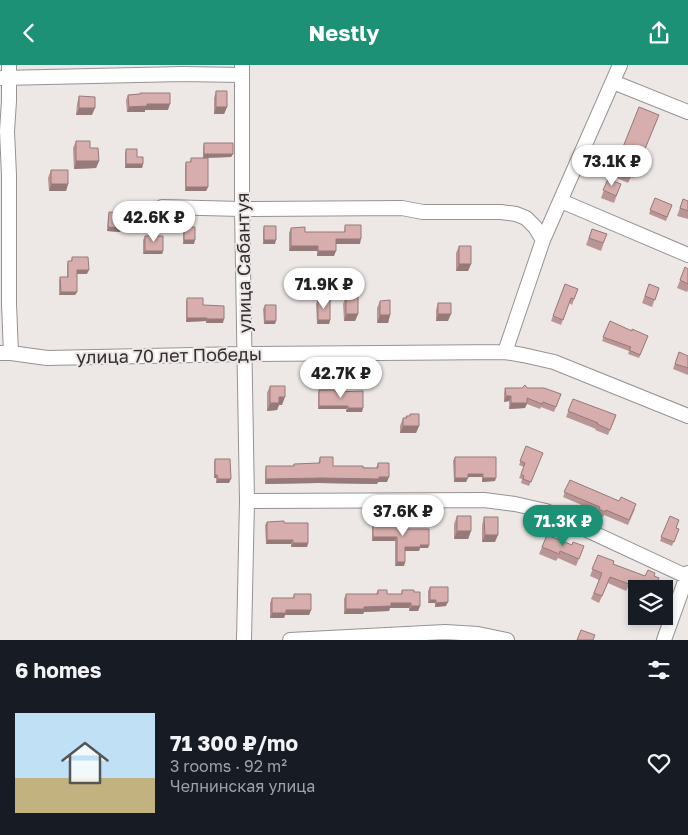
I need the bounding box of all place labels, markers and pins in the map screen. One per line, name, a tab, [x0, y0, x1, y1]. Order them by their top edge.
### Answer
pin: 73.1K ₽	[566, 145, 658, 187]
pin: 42.6K ₽	[108, 201, 200, 243]
pin: 71.9K ₽	[278, 267, 370, 310]
pin: 42.7K ₽	[295, 357, 387, 399]
pin: 37.6K ₽	[357, 495, 449, 537]
pin: 71.3K ₽	[517, 505, 609, 547]

